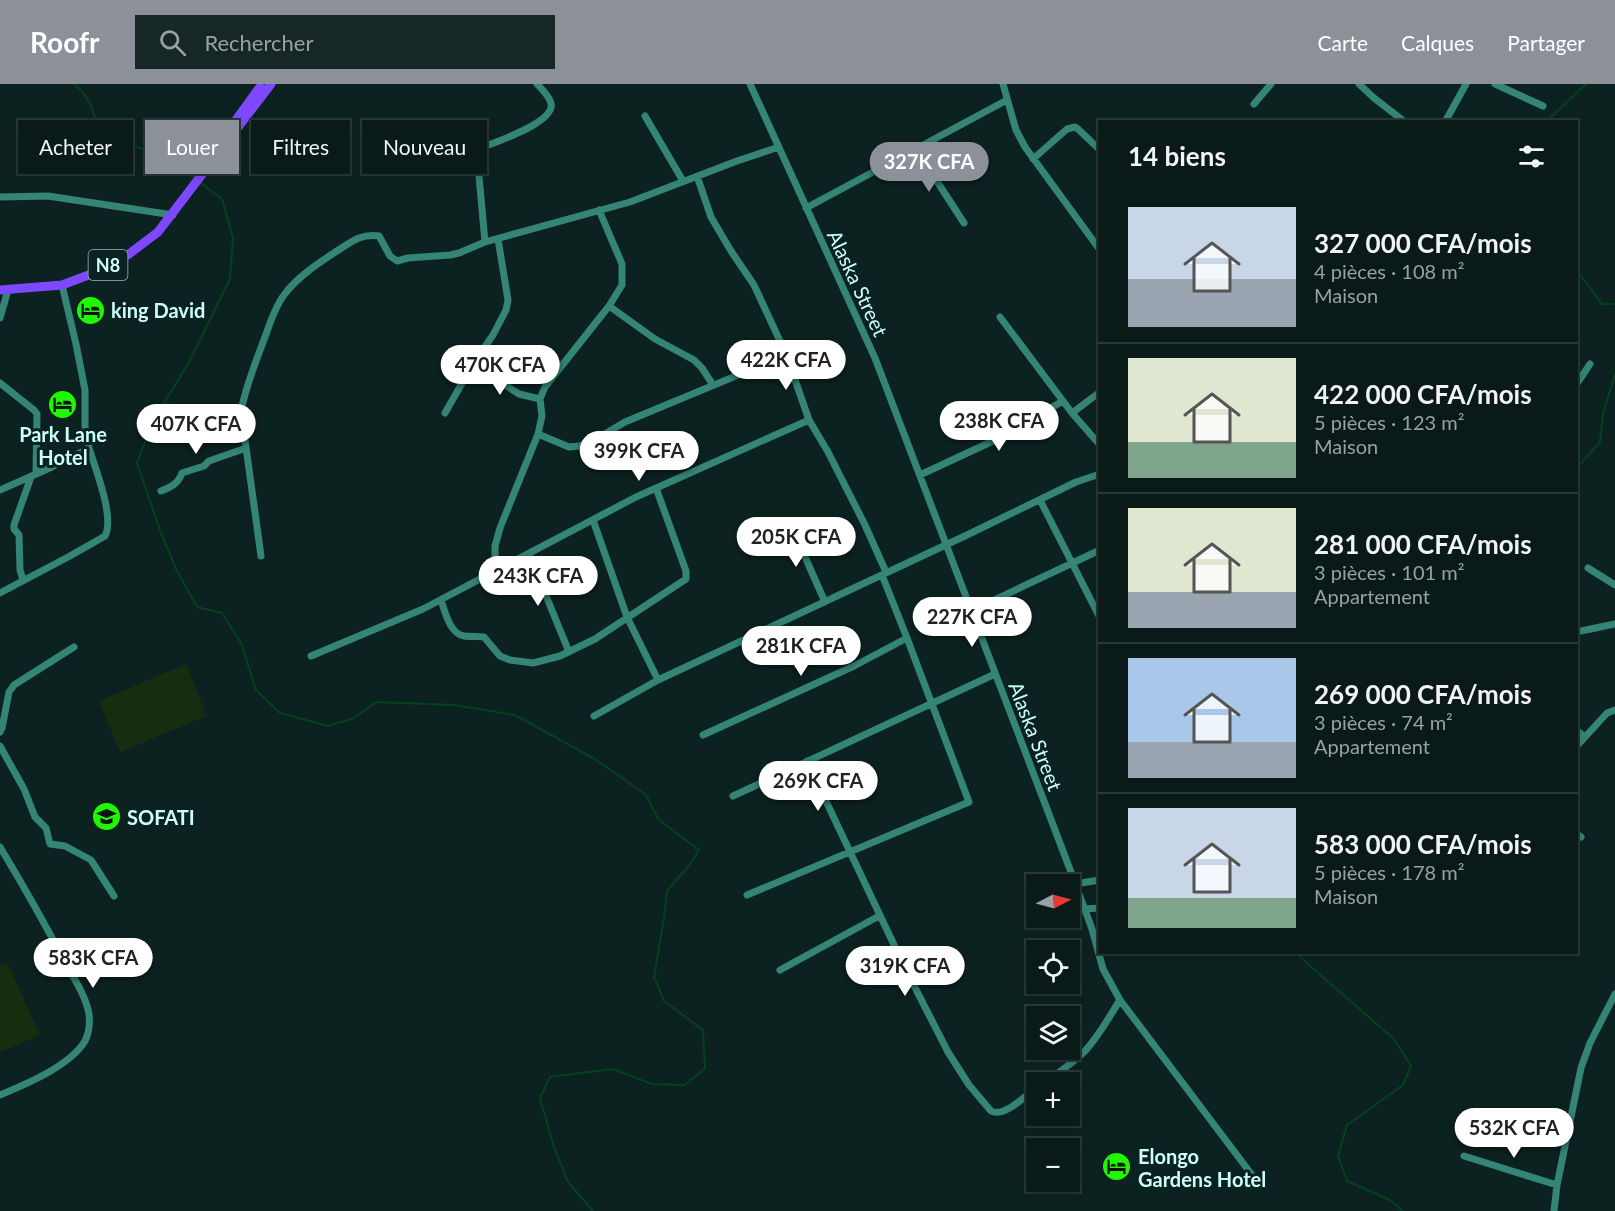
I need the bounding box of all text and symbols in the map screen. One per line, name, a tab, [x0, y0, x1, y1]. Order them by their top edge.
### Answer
search box	[135, 15, 555, 69]
text: Roofr	[30, 25, 99, 59]
icon: search	[156, 26, 189, 59]
text: Rechercher	[204, 29, 313, 56]
text: Carte	[1317, 30, 1368, 55]
text: Calques	[1401, 30, 1474, 55]
text: Partager	[1507, 30, 1585, 55]
chip: Acheter	[18, 120, 133, 174]
chip: Louer	[145, 120, 239, 174]
chip: Filtres	[251, 120, 350, 174]
chip: Nouveau	[362, 120, 487, 174]
text: 14 biens	[1128, 140, 1226, 172]
icon: filters	[1515, 140, 1548, 173]
pin: 327K CFA	[867, 142, 991, 193]
text: 327K CFA	[884, 149, 974, 173]
street label: Alaska Street	[823, 226, 893, 340]
text: 327 000 CFA/mois	[1314, 227, 1532, 259]
icon: home	[1176, 231, 1248, 303]
road number: N8	[88, 250, 128, 280]
text: 4 pièces · 108 m²	[1314, 259, 1464, 283]
text: Maison	[1314, 283, 1378, 307]
hotel icon: king David	[74, 294, 106, 326]
place label: king David	[111, 298, 205, 322]
pin: 422K CFA	[724, 340, 848, 391]
pin: 470K CFA	[438, 345, 562, 396]
text: 422K CFA	[741, 347, 831, 371]
text: 470K CFA	[455, 352, 545, 376]
text: 422 000 CFA/mois	[1314, 378, 1532, 410]
icon: home	[1176, 382, 1248, 454]
hotel icon: Park Lane Hotel	[47, 388, 79, 420]
pin: 238K CFA	[937, 401, 1061, 452]
pin: 407K CFA	[134, 404, 258, 455]
text: 238K CFA	[954, 408, 1044, 432]
text: 5 pièces · 123 m²	[1314, 410, 1464, 434]
text: 407K CFA	[151, 411, 241, 435]
place label: Park Lane Hotel	[19, 422, 107, 469]
pin: 399K CFA	[577, 431, 701, 482]
text: Maison	[1314, 434, 1378, 458]
text: 399K CFA	[594, 438, 684, 462]
pin: 205K CFA	[734, 517, 858, 568]
text: 205K CFA	[751, 524, 841, 548]
text: 281 000 CFA/mois	[1314, 528, 1532, 560]
icon: home	[1176, 532, 1248, 604]
pin: 243K CFA	[476, 556, 600, 607]
text: 3 pièces · 101 m²	[1314, 560, 1464, 584]
text: 243K CFA	[493, 563, 583, 587]
text: Appartement	[1314, 584, 1430, 608]
pin: 227K CFA	[910, 597, 1034, 648]
text: 227K CFA	[927, 604, 1017, 628]
pin: 281K CFA	[739, 626, 863, 677]
text: 281K CFA	[756, 633, 846, 657]
street label: Alaska Street	[1004, 678, 1068, 794]
text: 269 000 CFA/mois	[1314, 678, 1532, 710]
icon: home	[1176, 682, 1248, 754]
text: 3 pièces · 74 m²	[1314, 710, 1453, 734]
text: Appartement	[1314, 734, 1430, 758]
pin: 269K CFA	[756, 761, 880, 812]
text: 269K CFA	[773, 768, 863, 792]
school or university icon: SOFATI	[90, 801, 122, 833]
place label: SOFATI	[127, 805, 195, 829]
text: 583 000 CFA/mois	[1314, 828, 1532, 860]
icon: home	[1176, 832, 1248, 904]
text: 5 pièces · 178 m²	[1314, 860, 1464, 884]
north arrow	[1026, 874, 1080, 928]
map controls	[1026, 874, 1080, 1192]
text: Maison	[1314, 884, 1378, 908]
pin: 583K CFA	[31, 938, 155, 989]
button: locate	[1026, 940, 1080, 994]
text: 583K CFA	[48, 945, 138, 969]
pin: 319K CFA	[843, 946, 967, 997]
text: 319K CFA	[860, 953, 950, 977]
button: layers	[1026, 1006, 1080, 1060]
button: +	[1026, 1072, 1080, 1126]
pin: 532K CFA	[1452, 1108, 1576, 1159]
text: 532K CFA	[1469, 1115, 1559, 1139]
button: −	[1026, 1138, 1080, 1192]
place label: Elongo Gardens Hotel	[1138, 1144, 1266, 1191]
hotel icon: Elongo Gardens Hotel	[1101, 1151, 1133, 1183]

